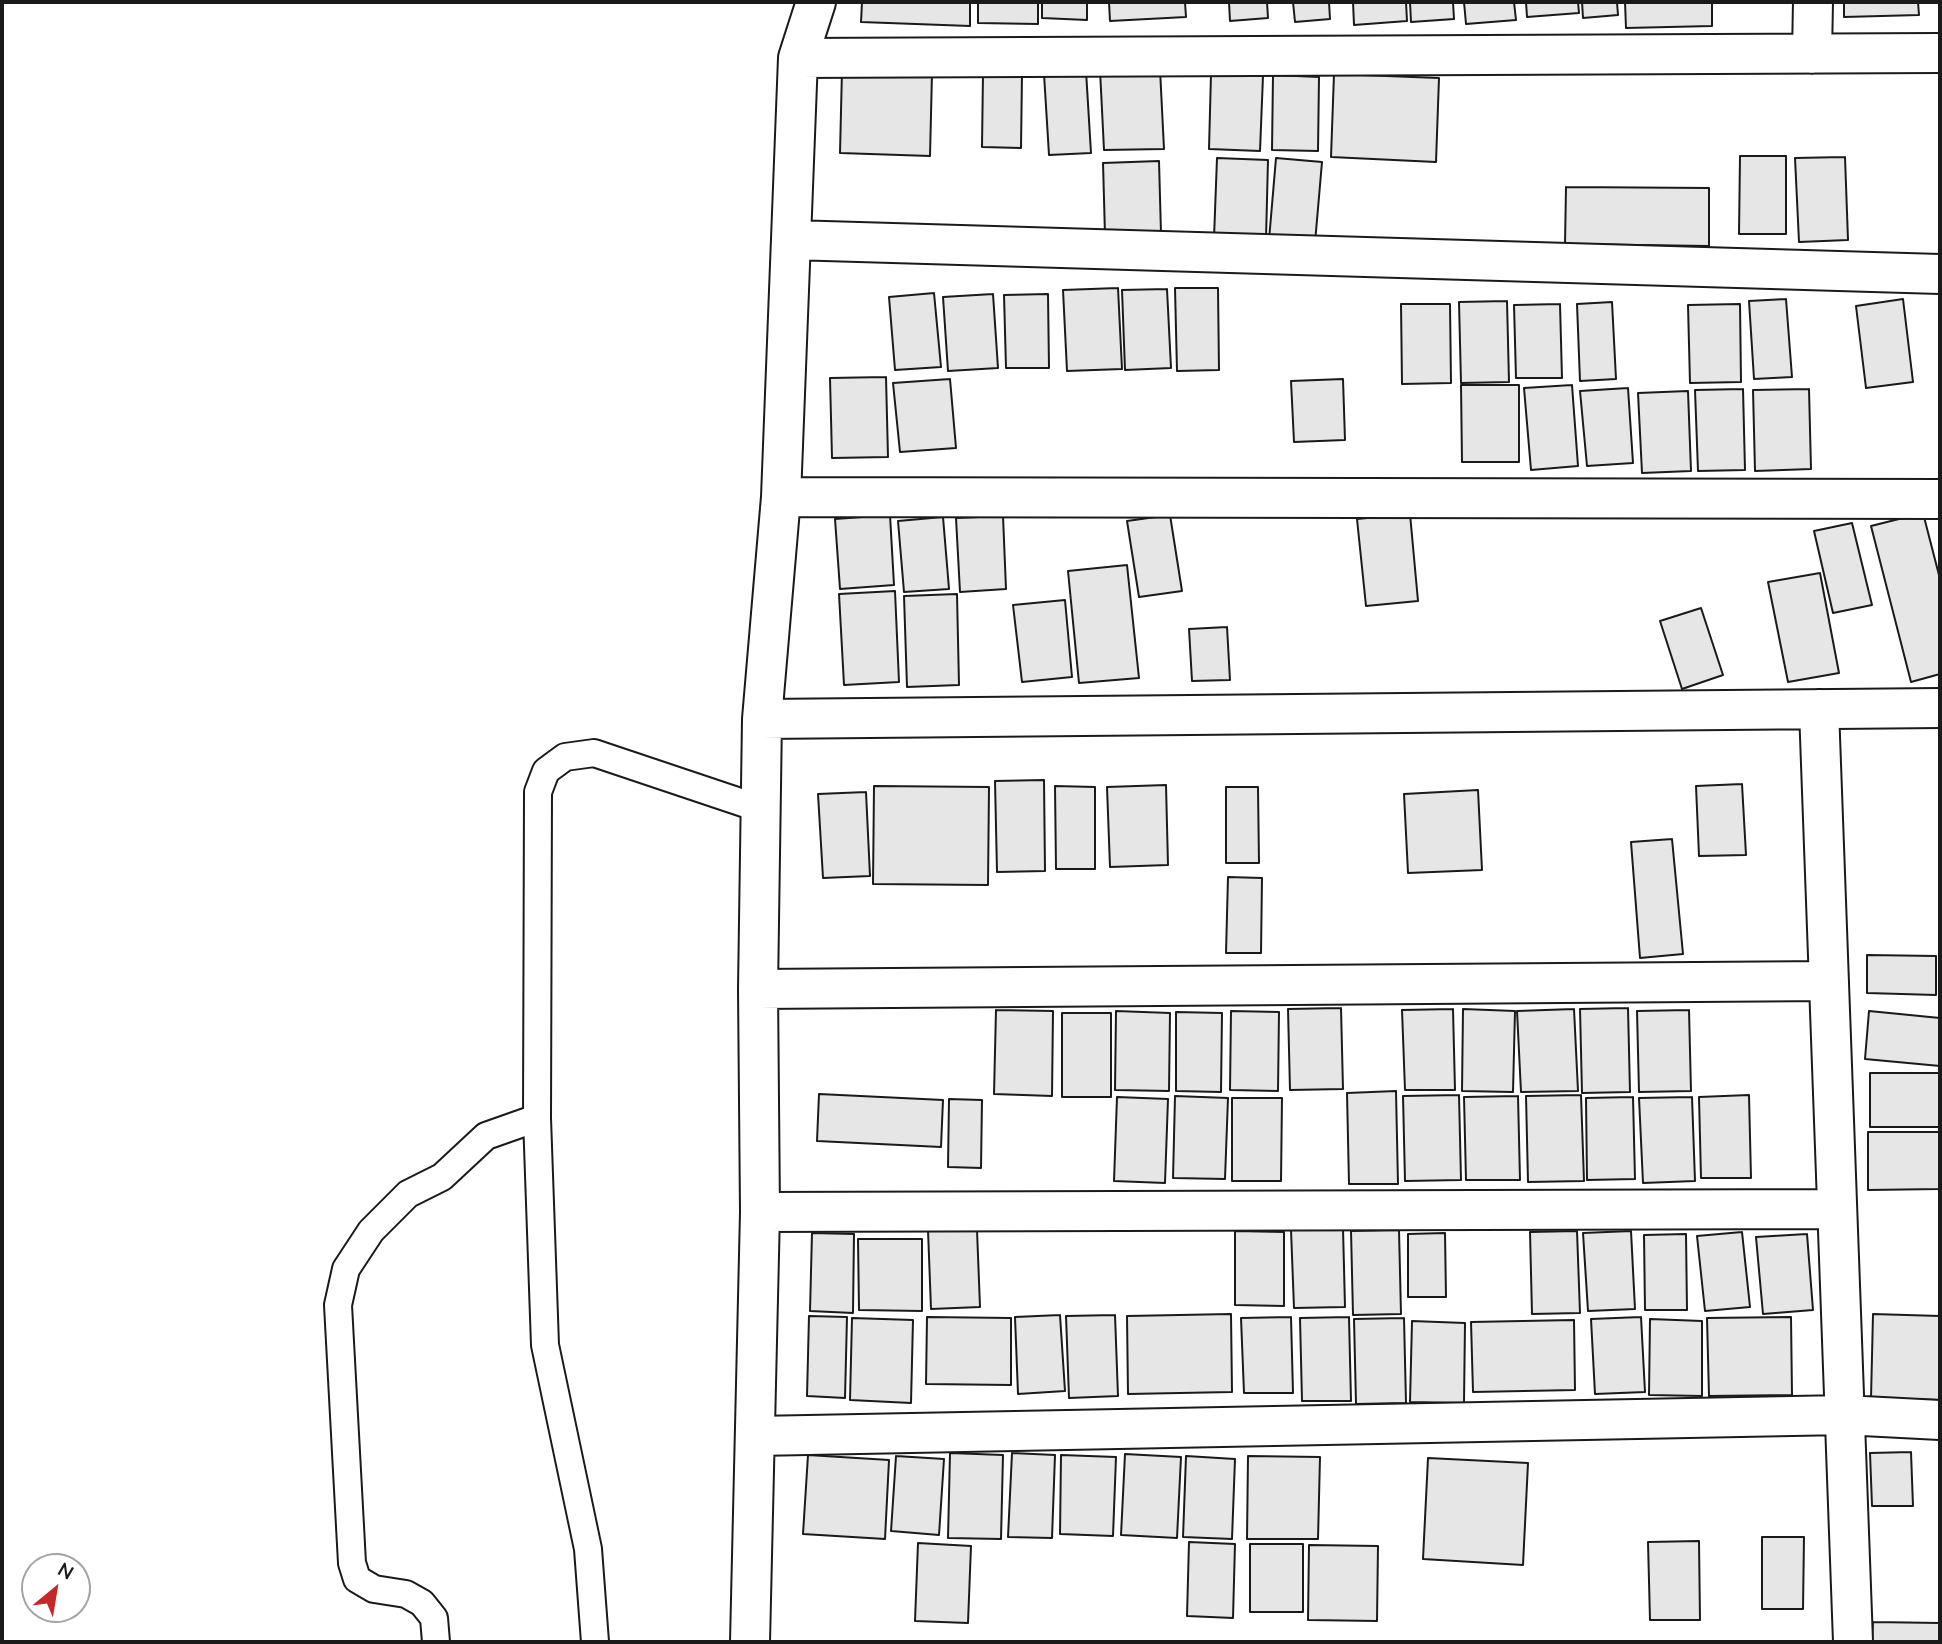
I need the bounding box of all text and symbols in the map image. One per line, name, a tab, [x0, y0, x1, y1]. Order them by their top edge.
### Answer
north arrow	[21, 1553, 91, 1623]
text: N	[53, 1557, 78, 1586]

